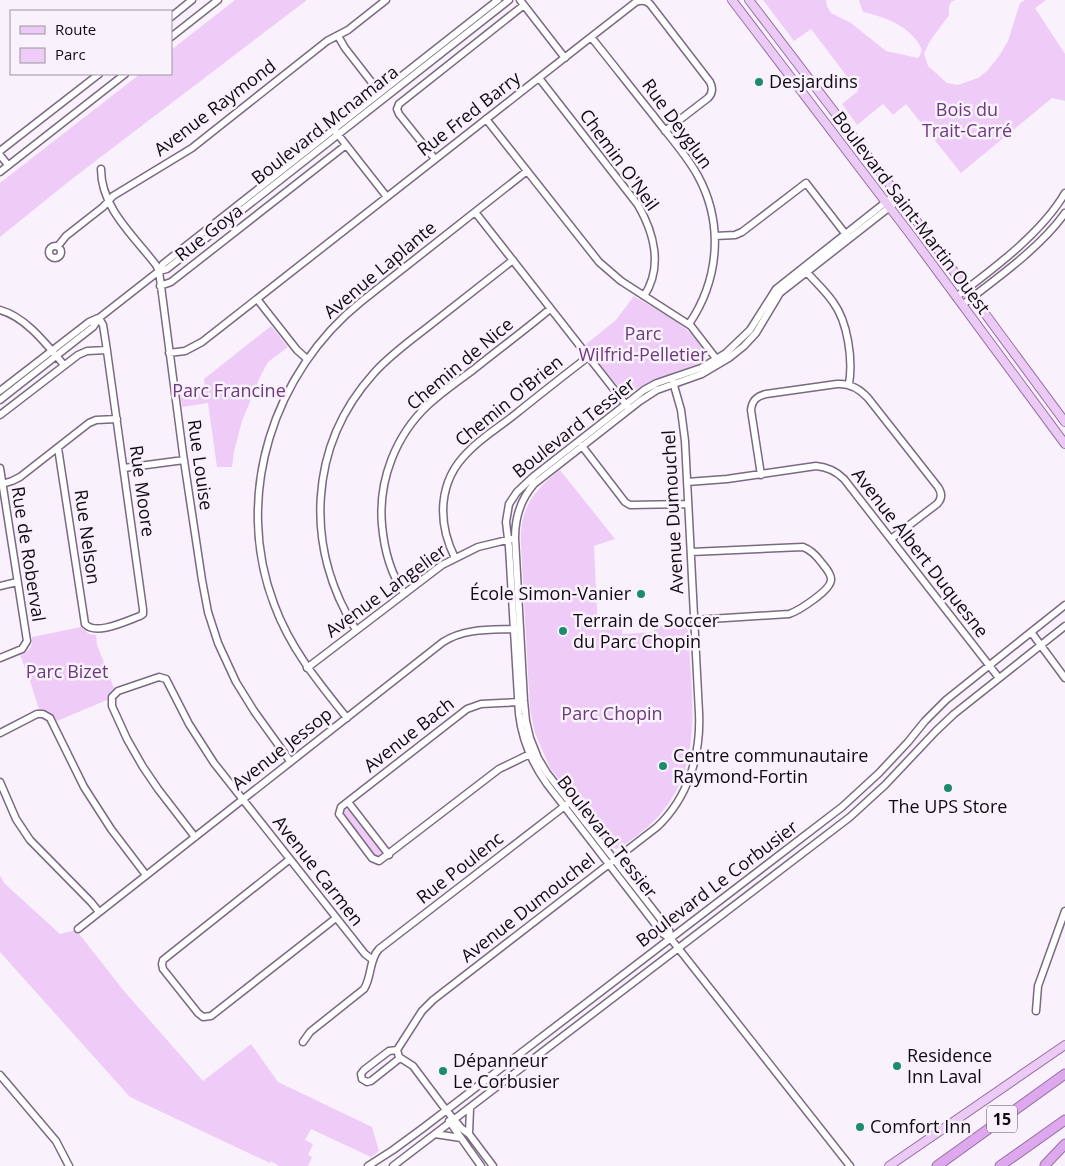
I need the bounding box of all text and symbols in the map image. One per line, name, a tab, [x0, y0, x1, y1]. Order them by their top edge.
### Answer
legend	[10, 10, 172, 75]
text: Route	[55, 19, 96, 39]
text: Parc	[55, 44, 86, 64]
street label: Avenue Raymond	[148, 53, 280, 161]
street label: Boulevard Mcnamara	[246, 59, 403, 189]
street label: Rue Fred Barry	[412, 65, 526, 161]
place label: Desjardins	[769, 69, 858, 93]
street label: Rue Deyglun	[637, 74, 719, 173]
marker: Desjardins	[753, 76, 765, 88]
park label: Bois du Trait-Carré	[922, 97, 1012, 142]
street label: Chemin O'Neil	[575, 104, 665, 215]
street label: Boulevard Saint-Martin Ouest	[828, 106, 996, 319]
street label: Rue Goya	[170, 198, 247, 266]
street label: Avenue Laplante	[318, 215, 441, 323]
street label: Chemin de Nice	[401, 312, 518, 415]
park label: Parc Wilfrid-Pelletier	[578, 321, 708, 366]
street label: Chemin O'Brien	[450, 349, 567, 451]
street label: Boulevard Tessier	[507, 371, 640, 483]
park label: Parc Francine	[172, 378, 286, 402]
street label: Rue Louise	[183, 418, 219, 512]
street label: Avenue Dumouchel	[656, 429, 688, 595]
street label: Rue Moore	[125, 444, 161, 538]
street label: Avenue Albert Duquesne	[847, 463, 995, 642]
street label: Rue de Roberval	[6, 484, 52, 623]
street label: Rue Nelson	[69, 488, 107, 586]
street label: Avenue Langelier	[320, 538, 451, 642]
place label: École Simon-Vanier	[470, 581, 632, 605]
marker: École Simon-Vanier	[635, 588, 647, 600]
place label: Terrain de Soccer du Parc Chopin	[573, 608, 720, 653]
marker: Terrain de Soccer du Parc Chopin	[557, 625, 569, 637]
park label: Parc Bizet	[26, 659, 108, 683]
street label: Avenue Bach	[358, 691, 459, 777]
street label: Avenue Jessop	[226, 701, 337, 795]
park label: Parc Chopin	[561, 701, 663, 725]
place label: Centre communautaire Raymond-Fortin	[673, 743, 868, 788]
marker: Centre communautaire Raymond-Fortin	[657, 760, 669, 772]
street label: Boulevard Tessier	[552, 770, 664, 903]
marker: The UPS Store	[942, 782, 954, 794]
place label: The UPS Store	[889, 794, 1007, 818]
street label: Avenue Carmen	[268, 810, 369, 931]
street label: Boulevard Le Corbusier	[631, 814, 803, 952]
street label: Rue Poulenc	[411, 826, 508, 909]
street label: Avenue Dumouchel	[455, 847, 600, 967]
place label: Residence Inn Laval	[907, 1043, 992, 1088]
place label: Dépanneur Le Corbusier	[453, 1048, 560, 1093]
marker: Residence Inn Laval	[891, 1060, 903, 1072]
marker: Dépanneur Le Corbusier	[437, 1065, 449, 1077]
road number: 15	[987, 1106, 1017, 1132]
place label: Comfort Inn	[870, 1114, 971, 1138]
marker: Comfort Inn	[854, 1121, 866, 1133]

